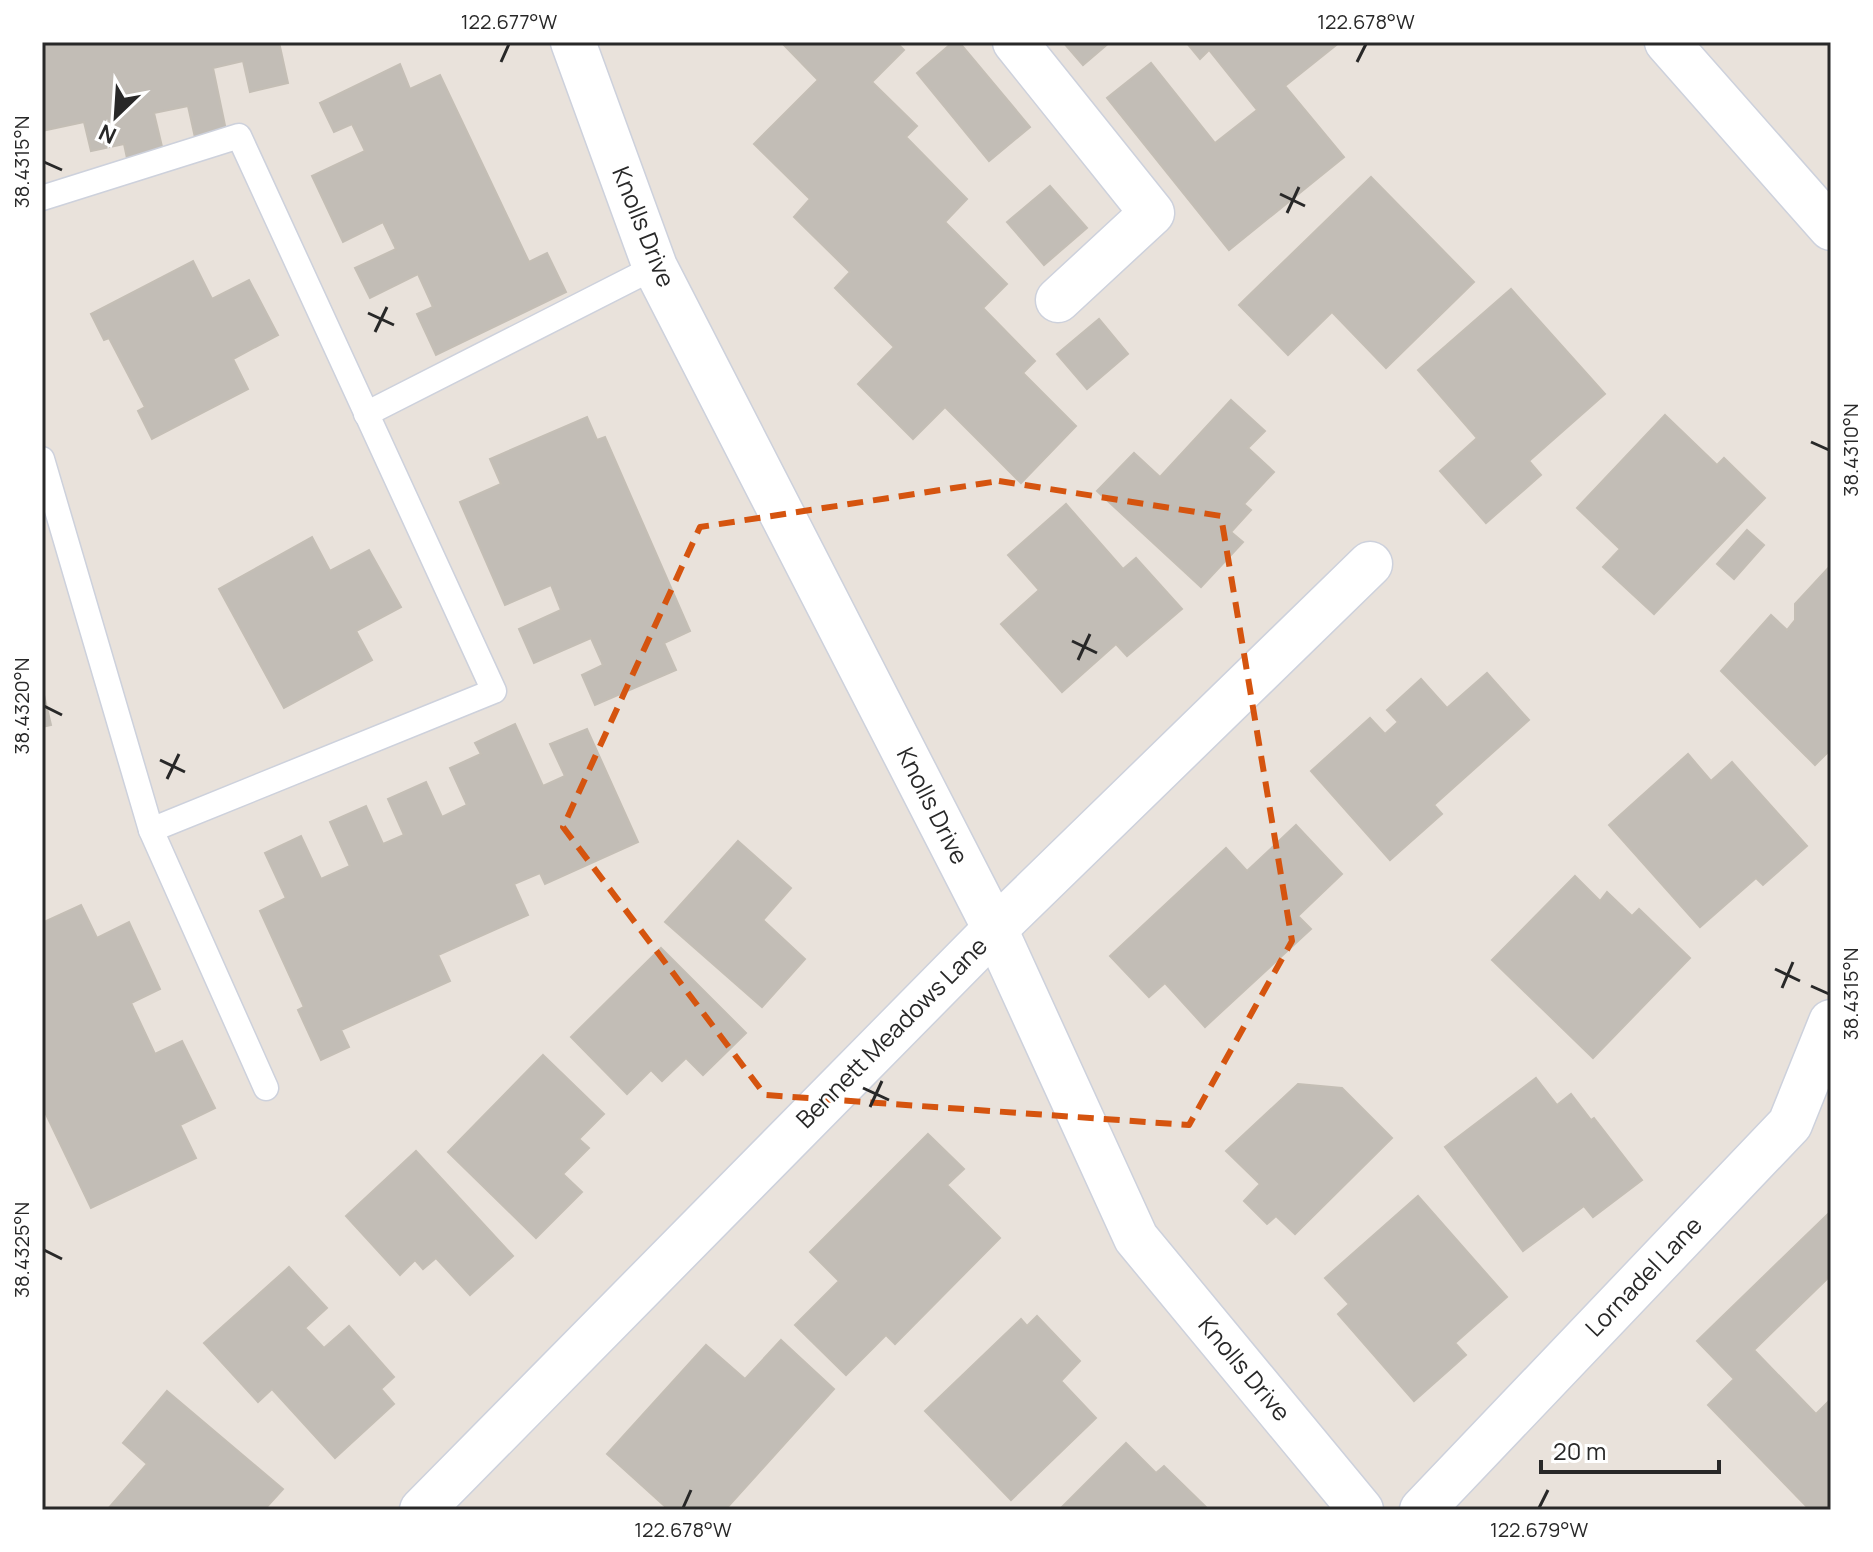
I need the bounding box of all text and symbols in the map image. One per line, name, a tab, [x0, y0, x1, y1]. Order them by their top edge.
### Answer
text: 122.677°W	[461, 8, 557, 35]
text: 122.678°W	[1317, 8, 1415, 35]
north arrow	[76, 76, 156, 156]
text: 38.4315°N	[8, 116, 35, 208]
text: N	[94, 117, 121, 151]
street label: Knolls Drive	[605, 161, 684, 292]
text: 38.4310°N	[1837, 403, 1864, 497]
text: 38.4320°N	[8, 658, 35, 754]
street label: Knolls Drive	[890, 741, 977, 870]
street label: Bennett Meadows Lane	[788, 929, 994, 1135]
text: 38.4315°N	[1837, 948, 1864, 1040]
text: 38.4325°N	[8, 1202, 35, 1298]
street label: Lornadel Lane	[1577, 1209, 1709, 1343]
street label: Knolls Drive	[1192, 1309, 1299, 1427]
scale bar	[1541, 1424, 1719, 1474]
text: 20 m	[1553, 1434, 1606, 1467]
text: 122.678°W	[634, 1516, 732, 1543]
text: 122.679°W	[1490, 1516, 1588, 1543]

